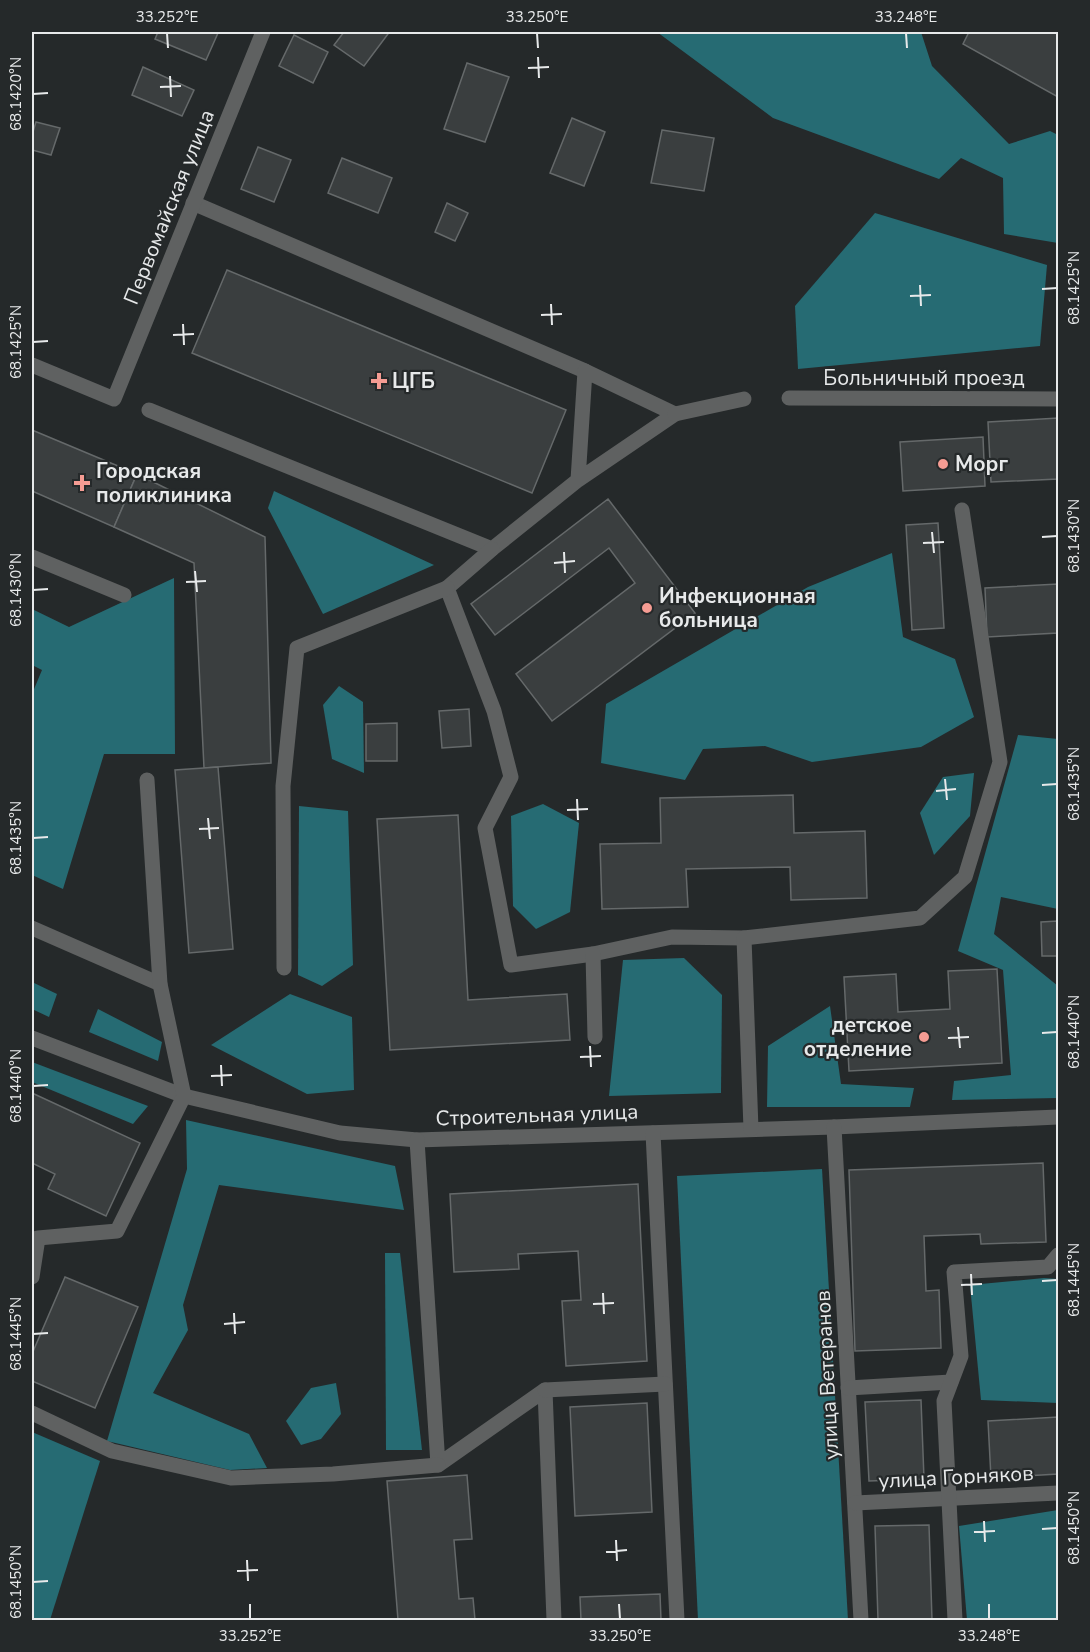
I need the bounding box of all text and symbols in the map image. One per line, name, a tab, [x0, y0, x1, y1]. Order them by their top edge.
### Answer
text: 33.252°E	[136, 7, 198, 27]
text: 33.250°E	[506, 7, 568, 27]
text: 33.248°E	[875, 7, 937, 27]
text: 68.1420°N	[6, 57, 26, 131]
street label: Первомайская улица	[117, 105, 221, 309]
text: 68.1425°N	[1064, 251, 1084, 325]
text: 68.1425°N	[6, 305, 26, 379]
street label: Больничный проезд	[823, 364, 1025, 392]
place label: ЦГБ	[392, 367, 435, 395]
marker: ЦГБ	[370, 372, 388, 390]
place label: Морг	[955, 450, 1009, 478]
place label: Городская поликлиника	[96, 457, 232, 509]
marker: Морг	[936, 457, 950, 471]
marker: Городская поликлиника	[73, 474, 91, 492]
text: 68.1430°N	[1064, 499, 1084, 573]
text: 68.1430°N	[6, 553, 26, 627]
place label: Инфекционная больница	[659, 582, 816, 634]
marker: Инфекционная больница	[640, 601, 654, 615]
text: 68.1435°N	[1064, 747, 1084, 821]
text: 68.1435°N	[6, 801, 26, 875]
text: 68.1440°N	[1064, 995, 1084, 1069]
place label: детское отделение	[804, 1011, 912, 1063]
marker: детское отделение	[917, 1030, 931, 1044]
text: 68.1440°N	[6, 1049, 26, 1123]
street label: Строительная улица	[435, 1097, 639, 1133]
text: 68.1445°N	[1064, 1243, 1084, 1317]
street label: улица Ветеранов	[809, 1290, 845, 1460]
text: 68.1445°N	[6, 1297, 26, 1371]
street label: улица Горняков	[878, 1459, 1034, 1495]
text: 68.1450°N	[1064, 1491, 1084, 1565]
text: 68.1450°N	[6, 1545, 26, 1619]
text: 33.252°E	[219, 1626, 281, 1646]
text: 33.250°E	[589, 1626, 651, 1646]
text: 33.248°E	[958, 1626, 1020, 1646]

